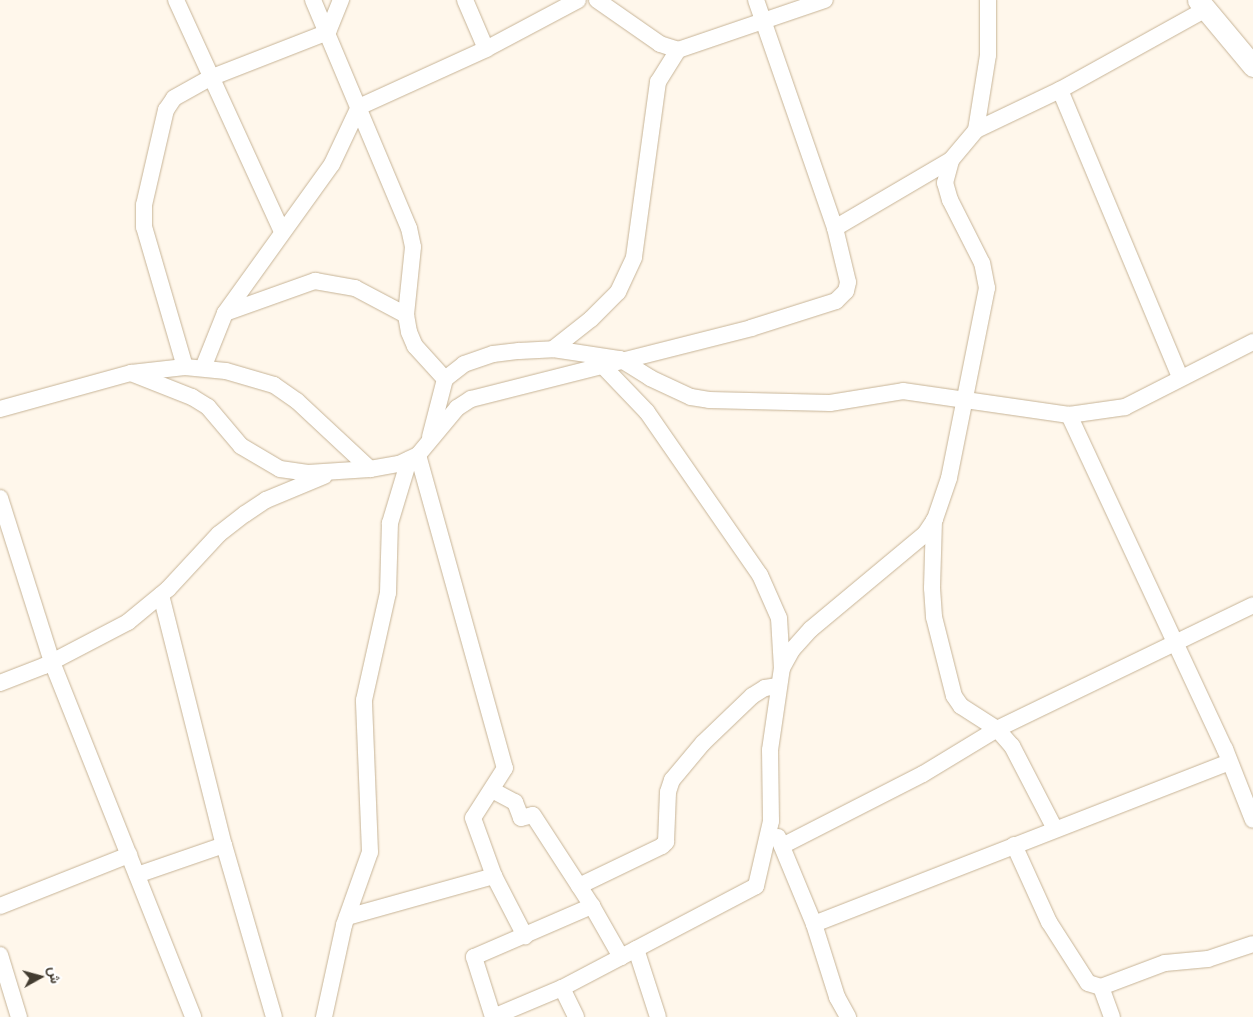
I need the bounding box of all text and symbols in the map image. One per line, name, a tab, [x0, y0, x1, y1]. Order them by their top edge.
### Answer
north arrow	[15, 952, 65, 1002]
text: ش	[46, 966, 65, 984]

